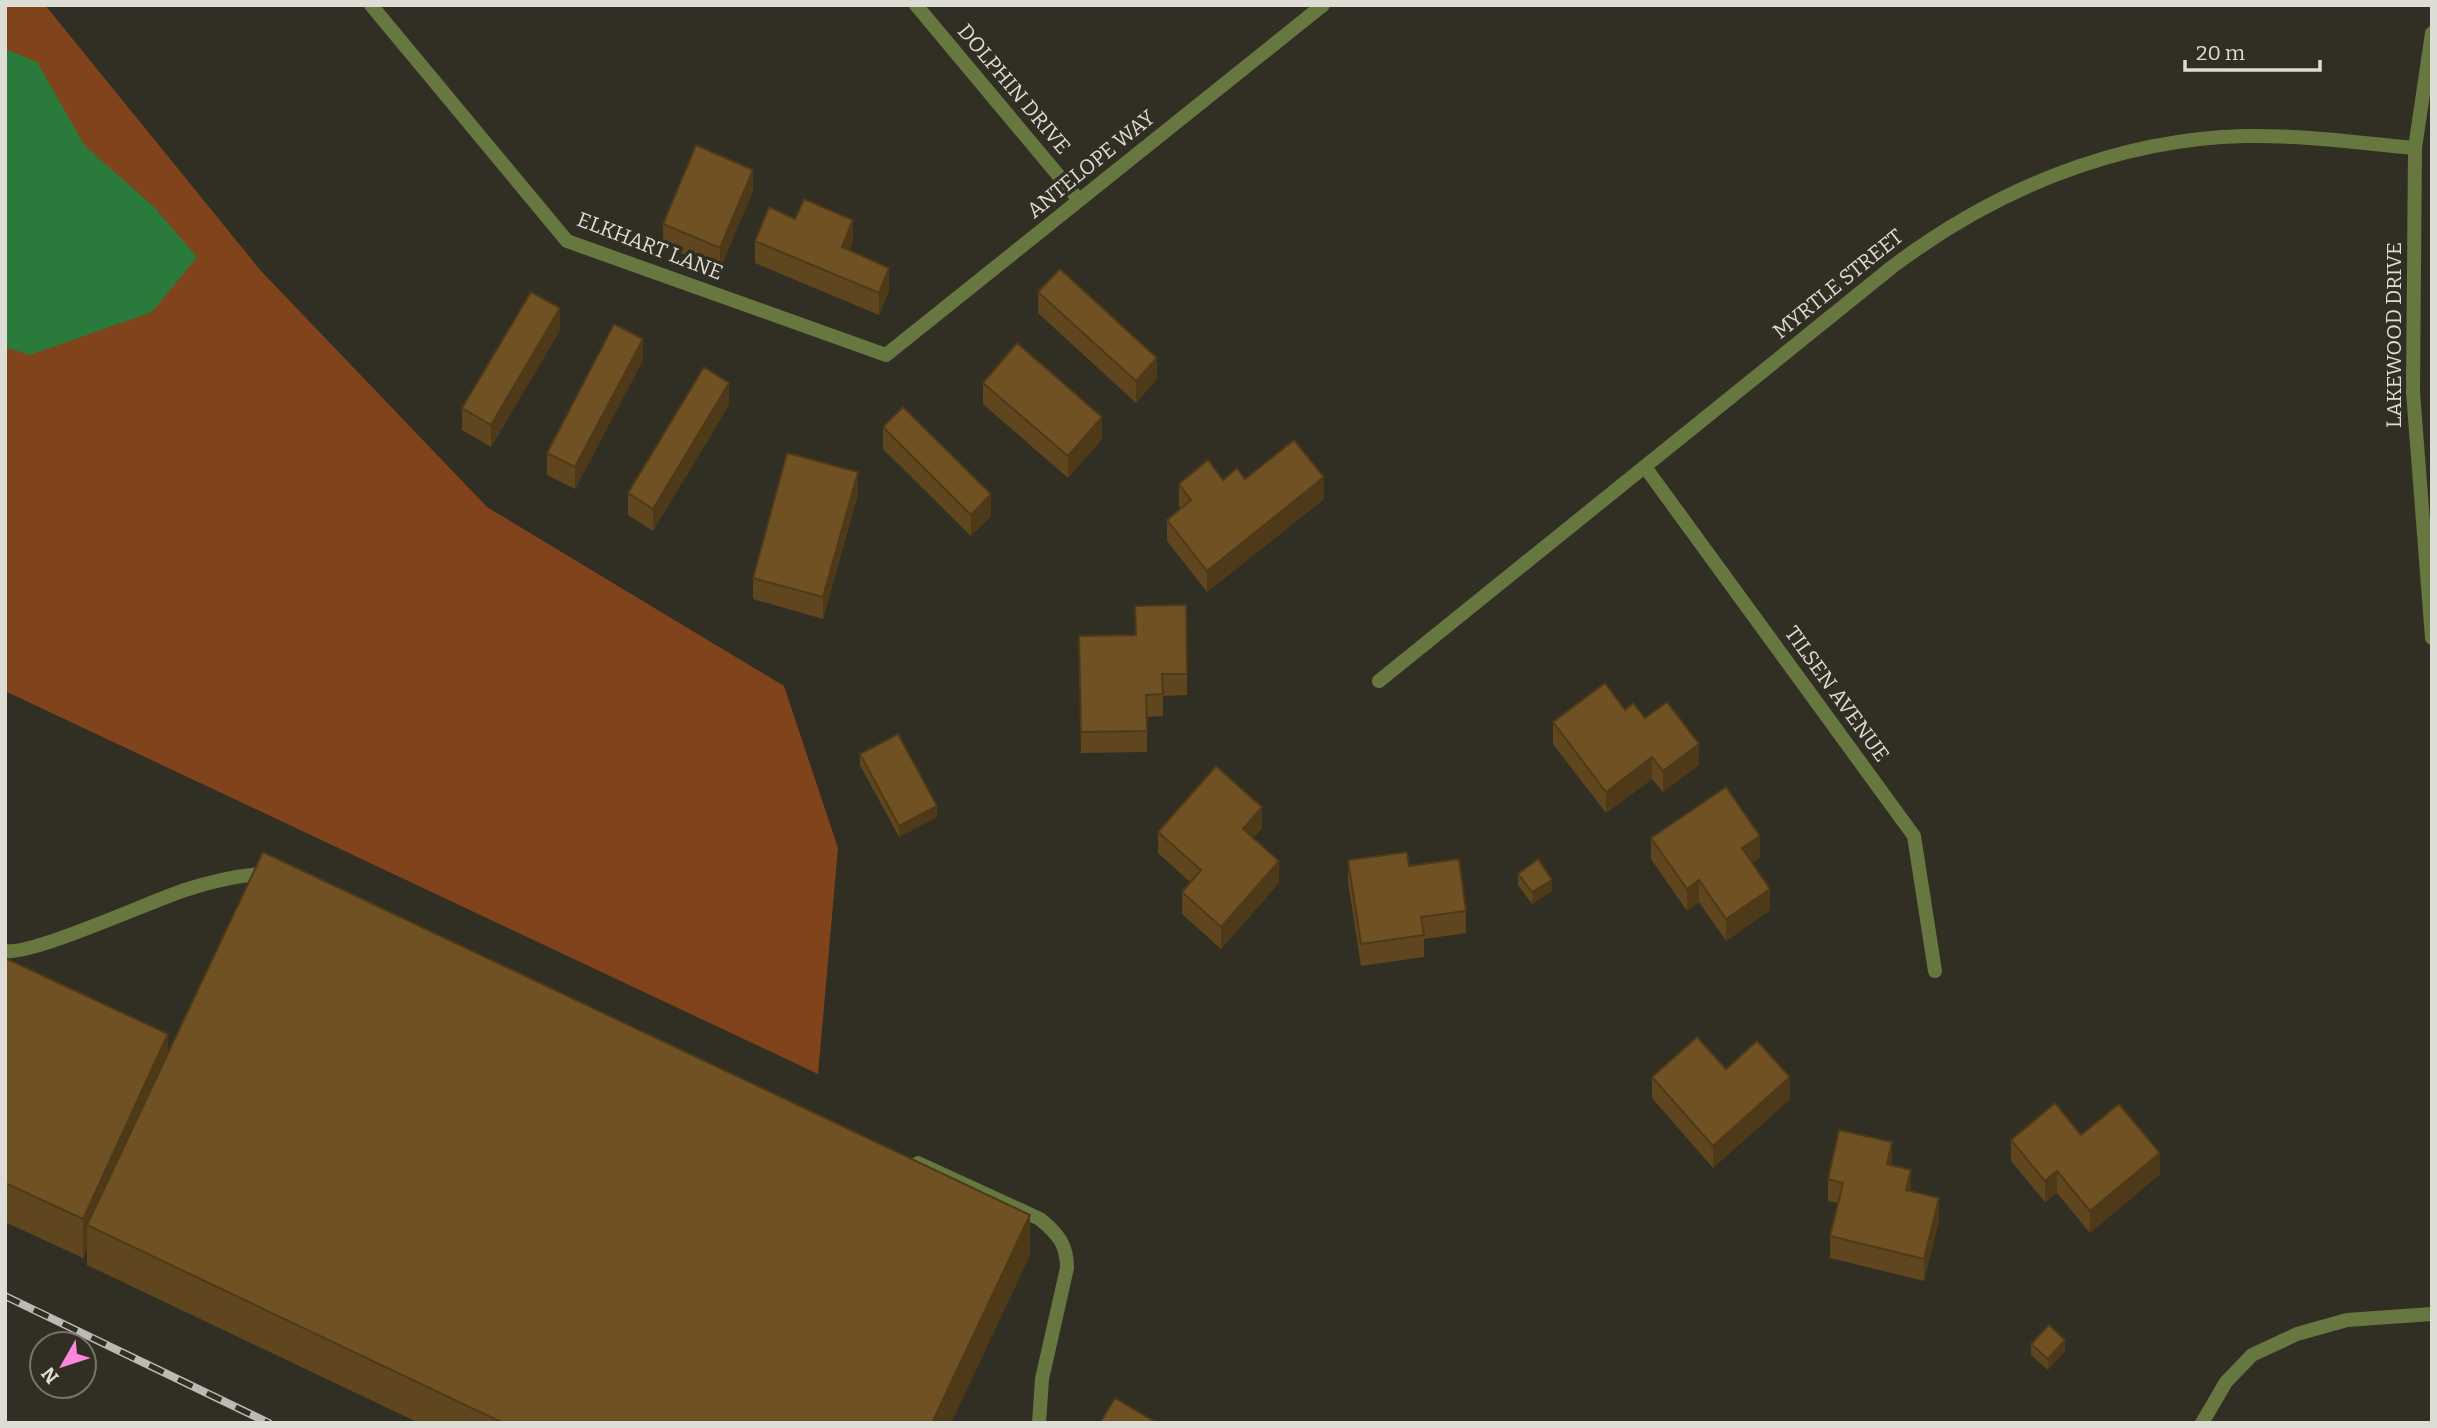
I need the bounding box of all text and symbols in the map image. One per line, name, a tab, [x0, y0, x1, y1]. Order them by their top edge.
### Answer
street label: DOLPHIN DRIVE	[952, 19, 1076, 159]
scale bar	[2185, 28, 2320, 72]
text: 20 m	[2196, 40, 2245, 66]
street label: ANTELOPE WAY	[1022, 104, 1161, 224]
street label: ELKHART LANE	[573, 206, 727, 286]
street label: MYRTLE STREET	[1768, 223, 1908, 345]
street label: LAKEWOOD DRIVE	[2381, 242, 2407, 428]
street label: TILSEN AVENUE	[1779, 621, 1895, 767]
north arrow	[28, 1330, 98, 1400]
text: N	[36, 1362, 64, 1388]

